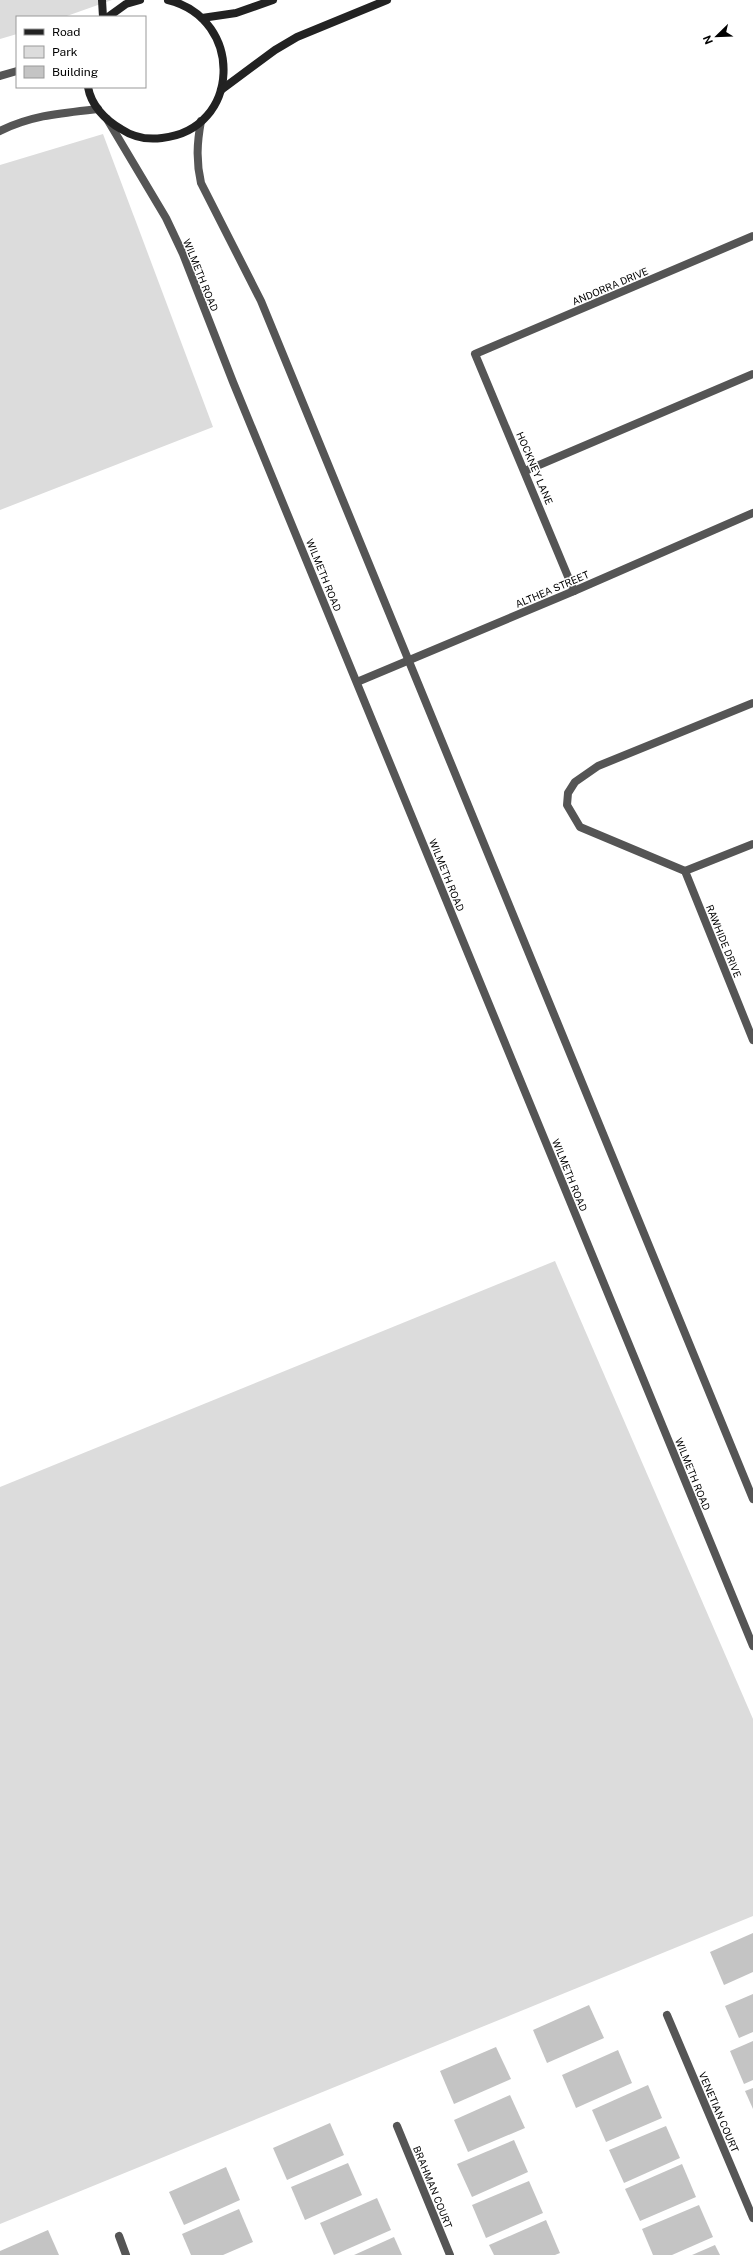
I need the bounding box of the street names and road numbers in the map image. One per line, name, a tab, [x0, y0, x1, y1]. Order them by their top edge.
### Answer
street label: WILMETH ROAD	[181, 237, 221, 313]
street label: ANDORRA DRIVE	[570, 265, 650, 307]
street label: HOCKNEY LANE	[514, 430, 556, 506]
street label: WILMETH ROAD	[304, 537, 344, 613]
street label: ALTHEA STREET	[513, 568, 591, 610]
street label: WILMETH ROAD	[427, 837, 467, 913]
street label: RAWHIDE DRIVE	[704, 903, 744, 979]
street label: WILMETH ROAD	[550, 1137, 590, 1213]
street label: WILMETH ROAD	[673, 1436, 713, 1512]
street label: VENETIAN COURT	[697, 2070, 741, 2154]
street label: BRAHMAN COURT	[411, 2144, 455, 2230]

